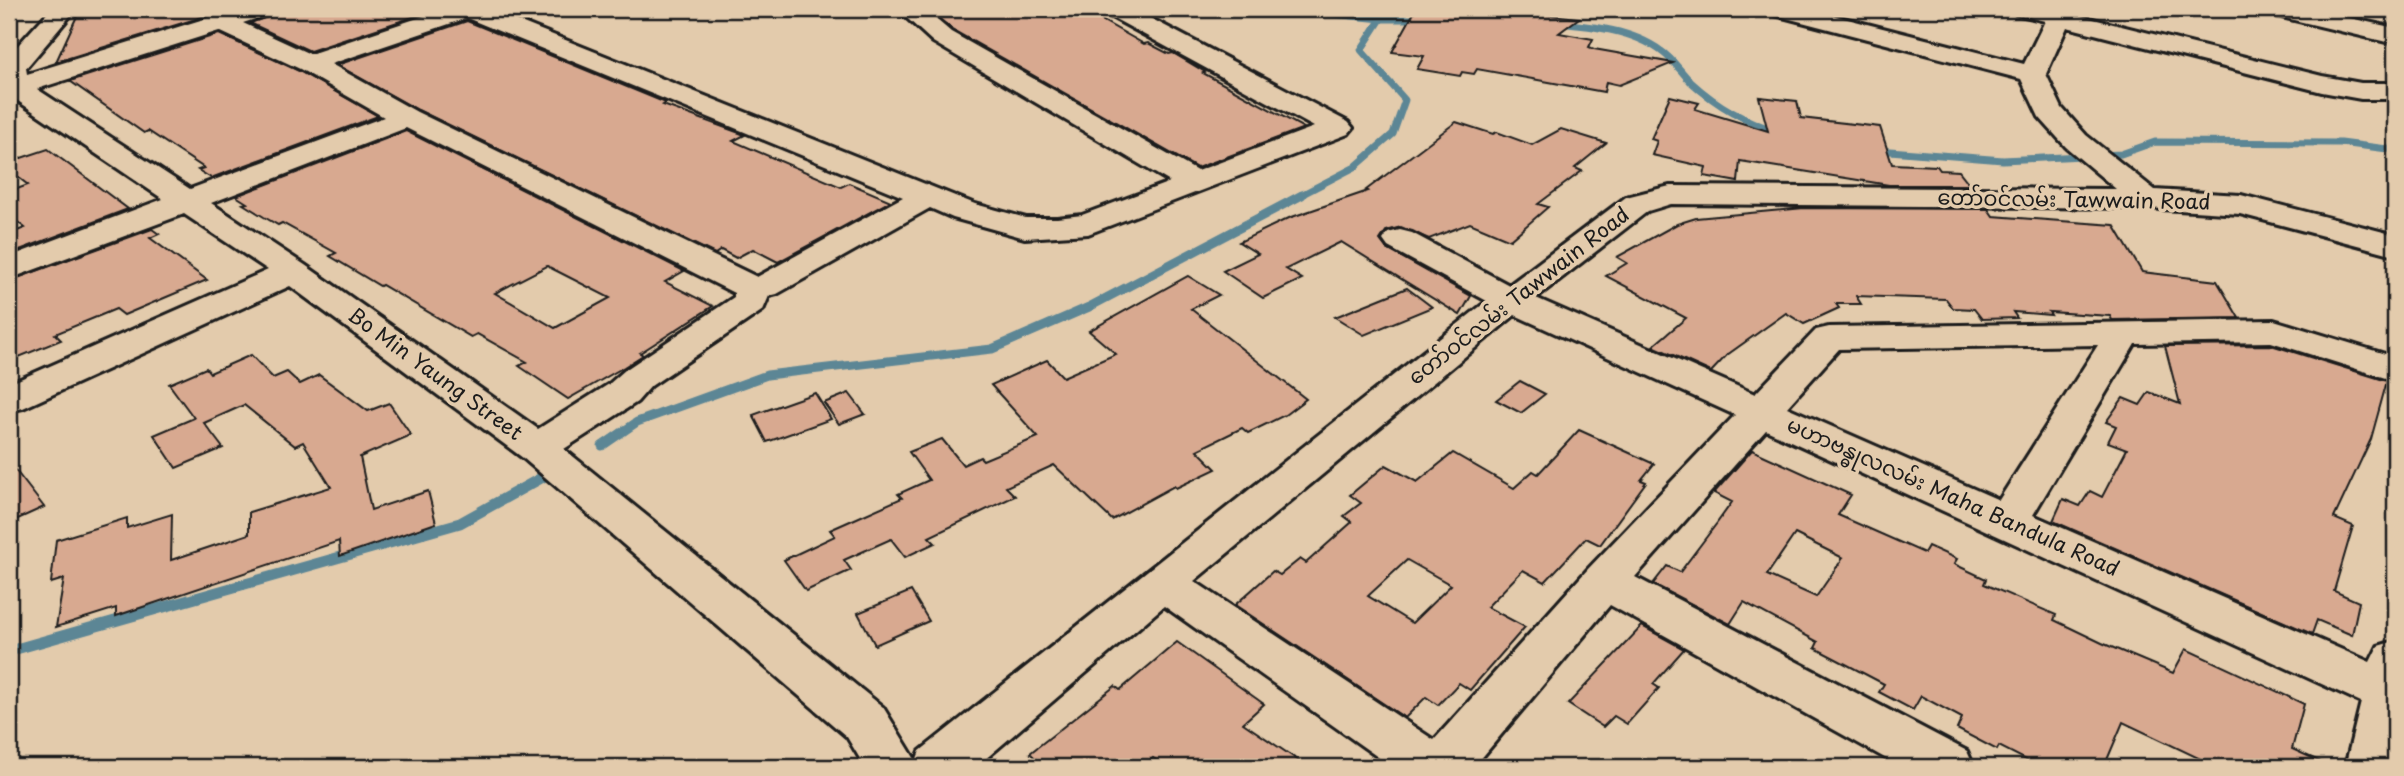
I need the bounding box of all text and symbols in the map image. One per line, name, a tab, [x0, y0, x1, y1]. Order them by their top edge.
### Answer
street label: တော်ဝင်လမ်း Tawwain Road	[1937, 180, 2211, 216]
street label: တော်ဝင်လမ်း Tawwain Road	[1400, 198, 1635, 391]
street label: Bo Min Yaung Street	[342, 298, 530, 447]
street label: မဟာဗန္ဓုလလမ်း Maha Bandula Road	[1781, 407, 2125, 586]

